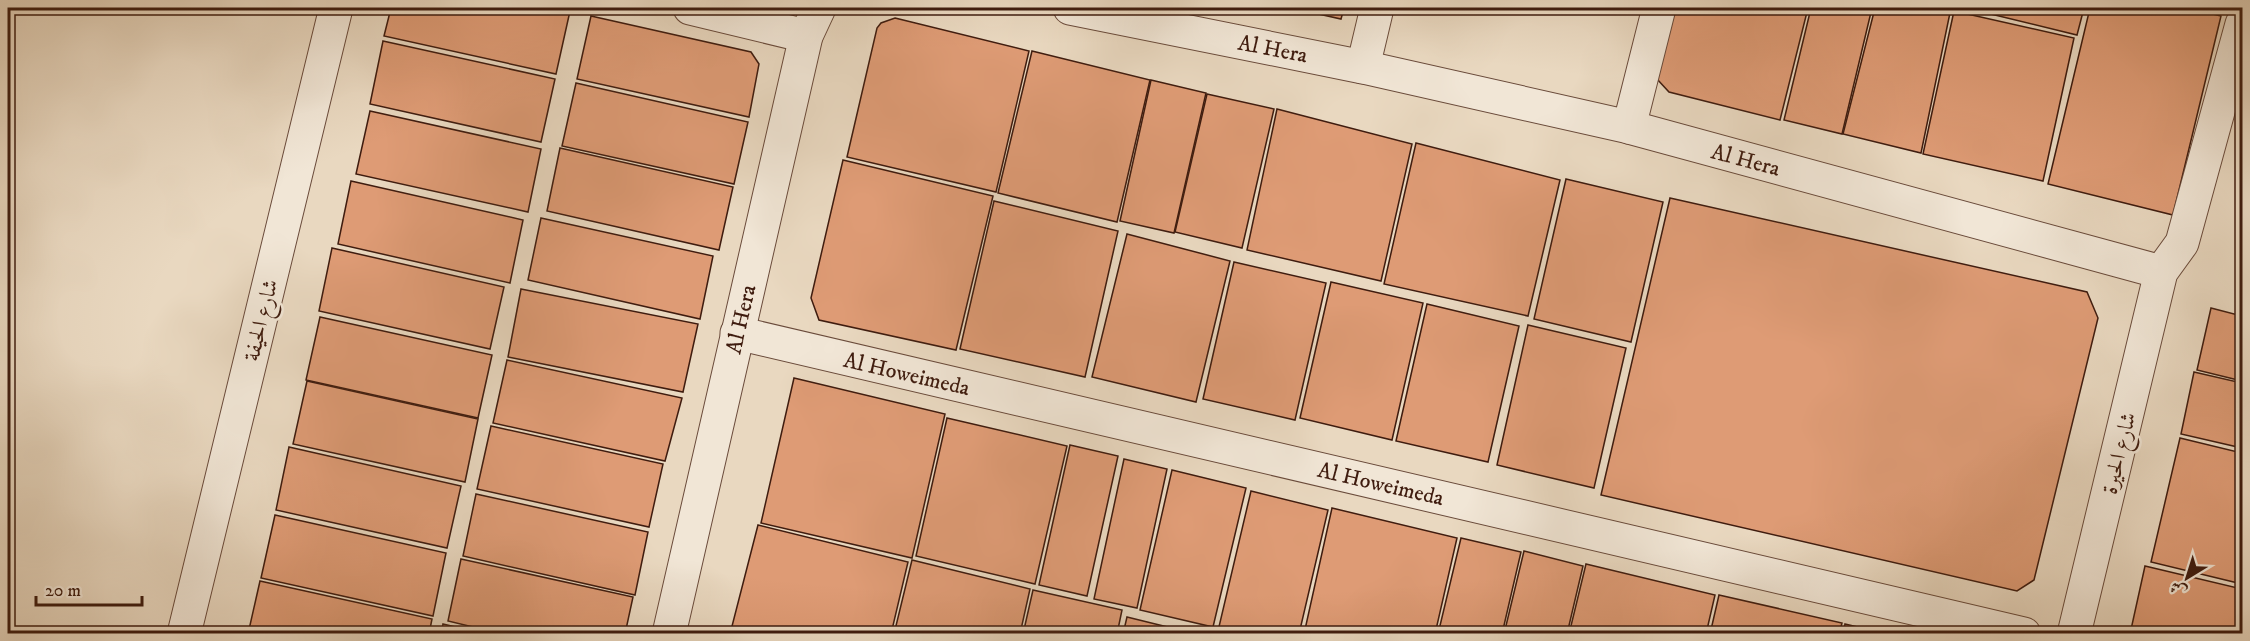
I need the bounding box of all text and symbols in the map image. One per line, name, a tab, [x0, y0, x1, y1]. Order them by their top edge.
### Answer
street label: Al Hera	[1236, 30, 1310, 70]
street label: Al Hera	[1708, 138, 1784, 183]
street label: شارع الحيفة	[238, 277, 289, 365]
street label: Al Hera	[720, 282, 763, 357]
street label: Al Howeimeda	[841, 347, 973, 402]
street label: شارع الحيرة	[2096, 409, 2147, 498]
street label: Al Howeimeda	[1315, 457, 1447, 512]
north arrow	[2157, 548, 2217, 608]
scale bar	[36, 569, 142, 607]
text: ش	[2166, 576, 2191, 602]
text: 20 m	[45, 580, 81, 602]

